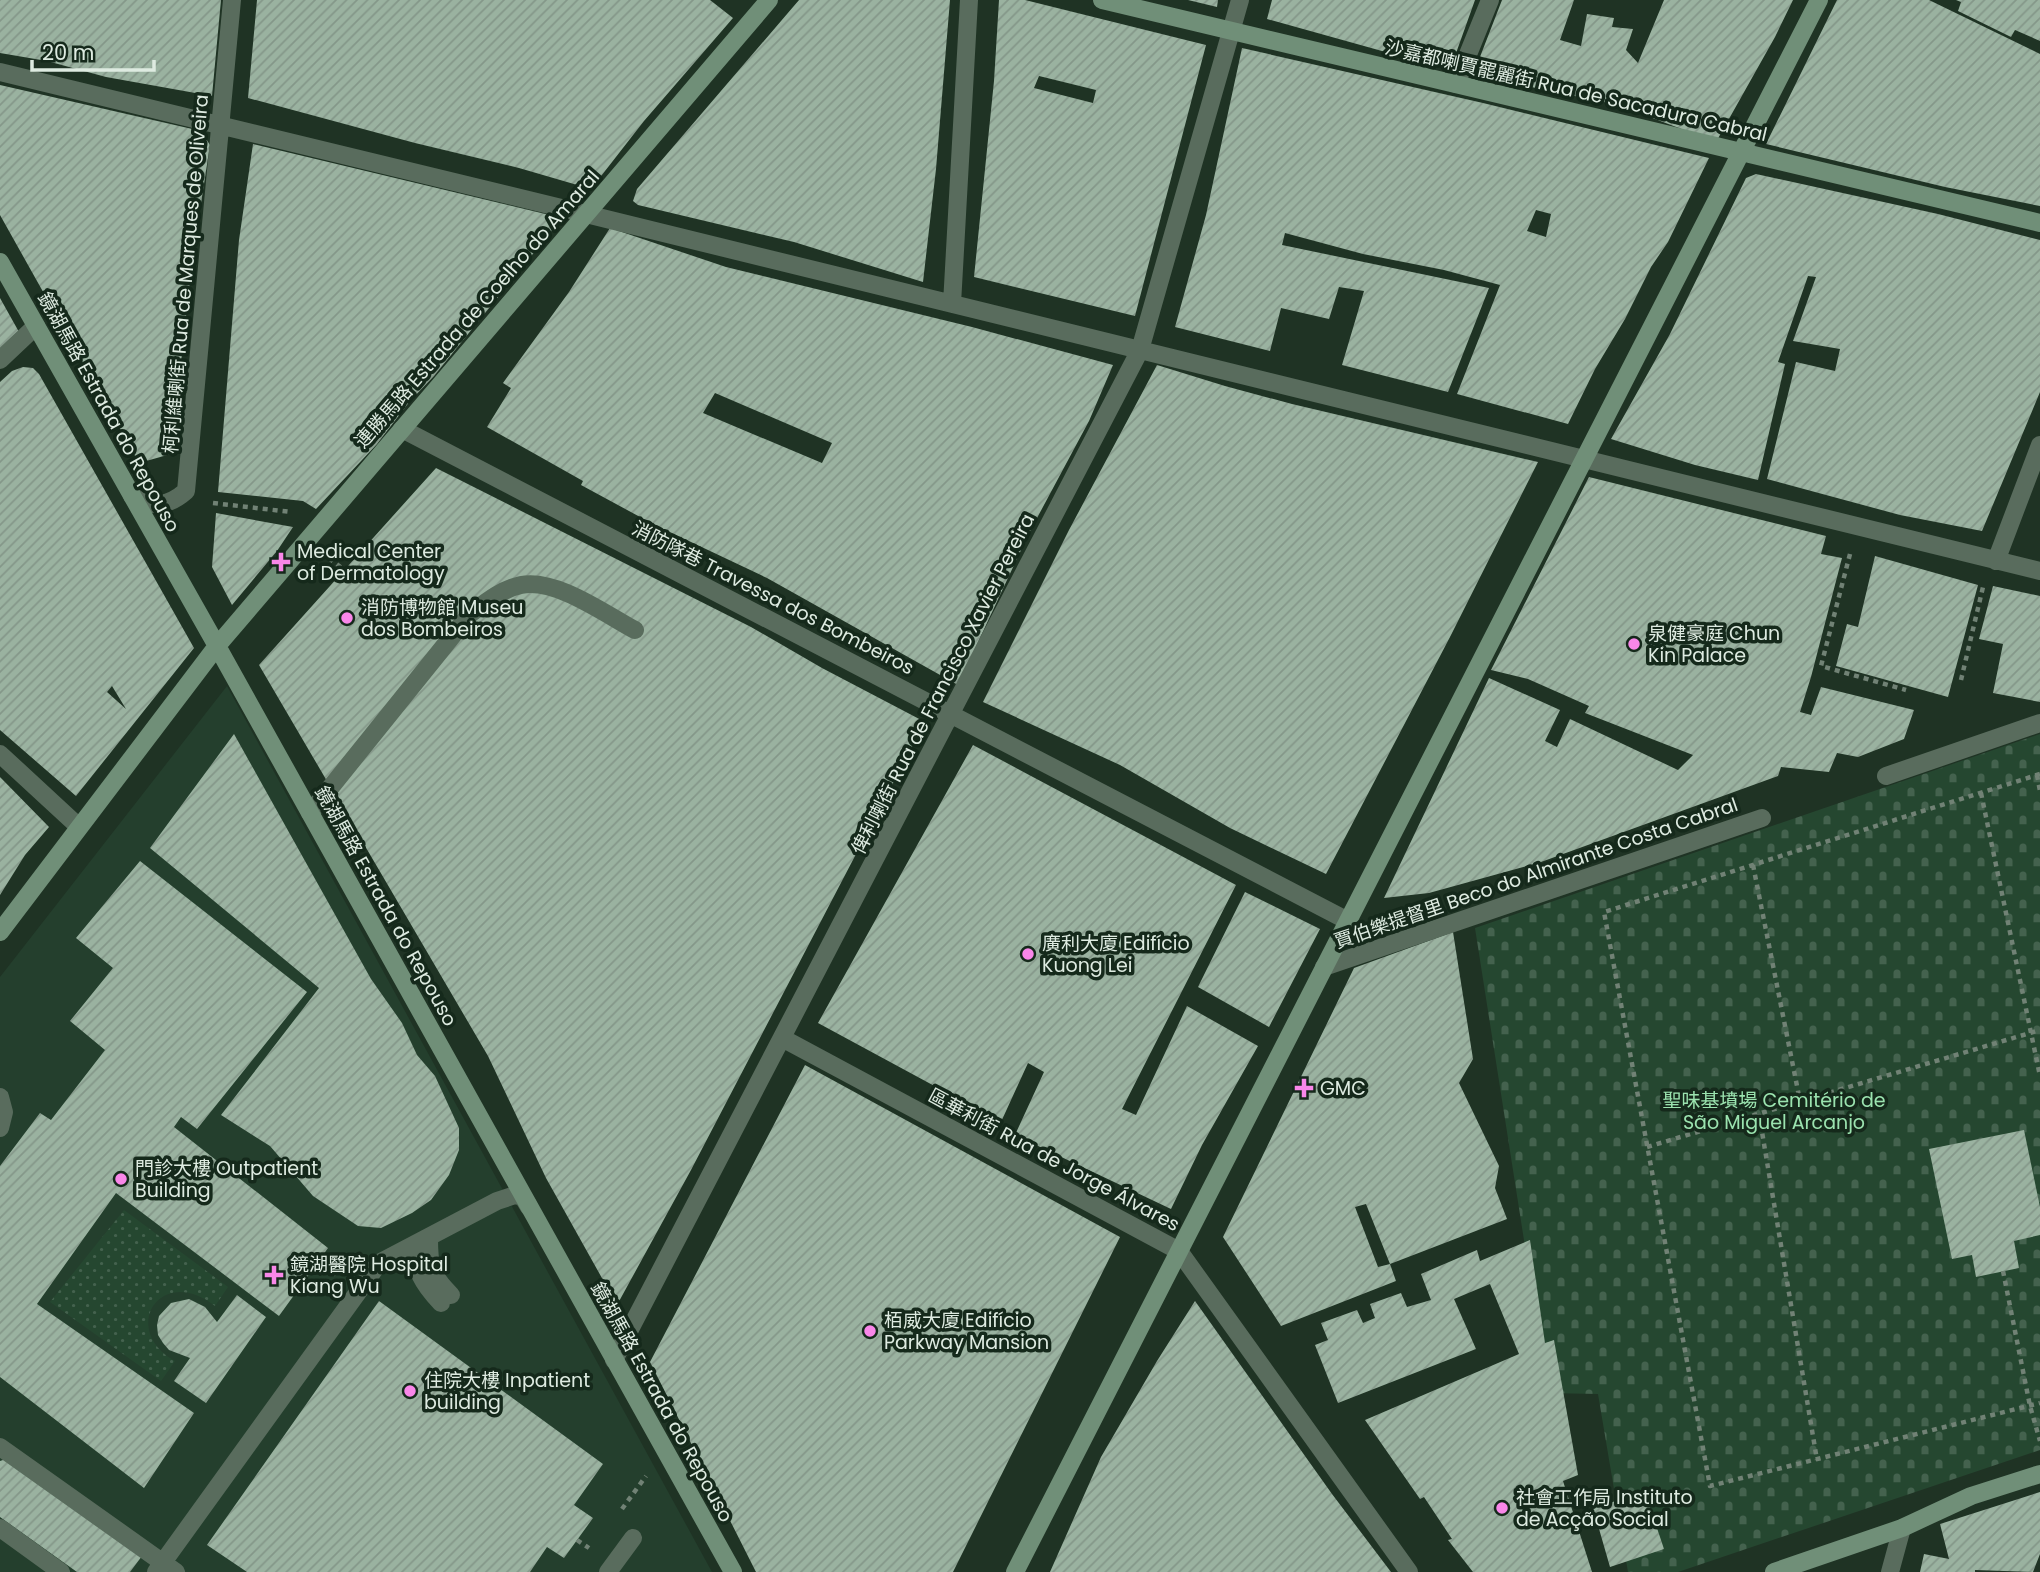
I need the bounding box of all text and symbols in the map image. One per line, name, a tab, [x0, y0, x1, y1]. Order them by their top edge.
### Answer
scale bar	[32, 28, 154, 72]
street label: 沙嘉都喇賈罷麗街 Rua de Sacadura Cabral	[1382, 34, 1770, 148]
text: 20 m	[42, 38, 95, 67]
street label: 柯利維喇街 Rua de Marques de Oliveira	[157, 93, 215, 455]
street label: 連勝馬路 Estrada de Coelho do Amaral	[349, 164, 605, 454]
street label: 鏡湖馬路 Estrada do Repouso	[32, 287, 186, 537]
street label: 俾利喇街 Rua de Francisco Xavier Pereira	[845, 509, 1041, 859]
street label: 消防隊巷 Travessa dos Bombeiros	[627, 515, 919, 681]
place label: Medical Center of Dermatology	[297, 538, 445, 587]
marker: Medical Center of Dermatology	[271, 552, 291, 572]
place label: 消防博物館 Museu dos Bombeiros	[361, 594, 523, 643]
marker: 消防博物館 Museu dos Bombeiros	[339, 610, 355, 626]
place label: 泉健豪庭 Chun Kin Palace	[1648, 620, 1780, 669]
marker: 泉健豪庭 Chun Kin Palace	[1626, 636, 1642, 652]
street label: 鏡湖馬路 Estrada do Repouso	[309, 781, 463, 1031]
street label: 賈伯樂提督里 Beco do Almirante Costa Cabral	[1330, 791, 1742, 955]
place label: 廣利大廈 Edifício Kuong Lei	[1042, 930, 1190, 979]
marker: 廣利大廈 Edifício Kuong Lei	[1020, 946, 1036, 962]
place label: GMC	[1320, 1075, 1366, 1102]
marker: GMC	[1294, 1078, 1314, 1098]
street label: 區華利街 Rua de Jorge Álvares	[924, 1082, 1184, 1238]
park label: 聖味基墳場 Cemitério de São Miguel Arcanjo	[1662, 1087, 1886, 1136]
place label: 門診大樓 Outpatient Building	[135, 1155, 318, 1204]
marker: 門診大樓 Outpatient Building	[113, 1171, 129, 1187]
place label: 鏡湖醫院 Hospital Kiang Wu	[290, 1251, 448, 1300]
marker: 鏡湖醫院 Hospital Kiang Wu	[264, 1265, 284, 1285]
street label: 鏡湖馬路 Estrada do Repouso	[585, 1277, 739, 1527]
place label: 栢威大廈 Edifício Parkway Mansion	[884, 1307, 1049, 1356]
marker: 栢威大廈 Edifício Parkway Mansion	[862, 1323, 878, 1339]
place label: 住院大樓 Inpatient building	[424, 1367, 590, 1416]
marker: 住院大樓 Inpatient building	[402, 1383, 418, 1399]
place label: 社會工作局 Instituto de Acção Social	[1516, 1484, 1693, 1533]
marker: 社會工作局 Instituto de Acção Social	[1494, 1500, 1510, 1516]

